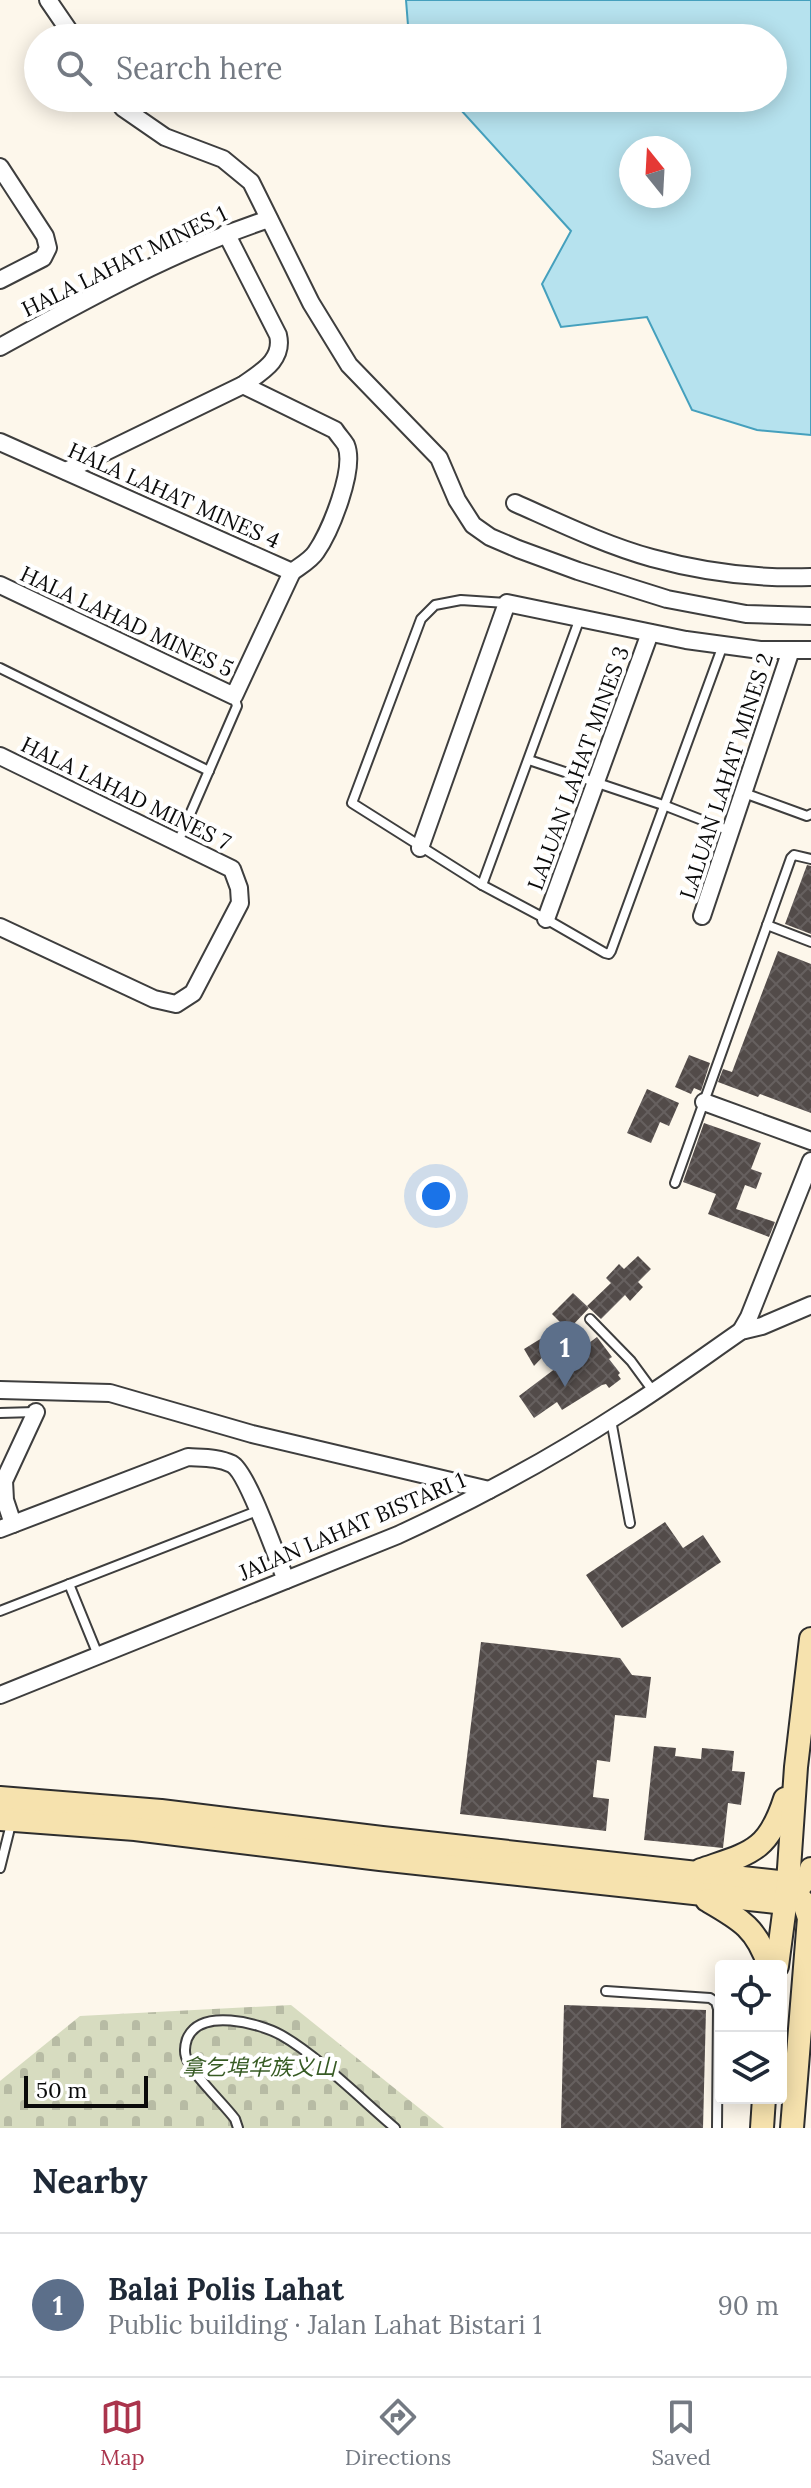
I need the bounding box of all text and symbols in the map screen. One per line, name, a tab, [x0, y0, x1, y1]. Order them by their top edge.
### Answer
search box	[24, 24, 787, 112]
icon: search	[52, 46, 96, 90]
text: Search here	[116, 49, 283, 87]
north arrow	[619, 136, 691, 208]
street label: HALA LAHAT MINES 1	[17, 199, 231, 323]
street label: HALA LAHAT MINES 4	[64, 436, 284, 554]
street label: HALA LAHAD MINES 5	[16, 559, 238, 683]
street label: LALUAN LAHAT MINES 3	[521, 642, 635, 894]
street label: LALUAN LAHAT MINES 2	[673, 650, 779, 902]
street label: HALA LAHAD MINES 7	[17, 730, 235, 856]
your location	[416, 1176, 456, 1216]
pin: 1	[539, 1321, 591, 1387]
street label: JALAN LAHAT BISTARI 1	[234, 1466, 470, 1587]
map controls	[715, 1960, 787, 2104]
button: locate	[715, 1960, 787, 2032]
button: layers	[715, 2032, 787, 2104]
park label: 拿乞埠华族义山	[182, 2053, 338, 2081]
scale bar	[24, 2072, 148, 2108]
text: 50 m	[36, 2076, 87, 2104]
text: Nearby	[32, 2159, 148, 2202]
text: Balai Polis Lahat	[108, 2270, 344, 2308]
text: 1	[53, 2289, 63, 2322]
text: 90 m	[718, 2289, 779, 2322]
text: Public building · Jalan Lahat Bistari 1	[108, 2308, 542, 2341]
tab: Map	[100, 2395, 145, 2471]
tab: Directions	[345, 2395, 451, 2471]
tab: Saved	[651, 2395, 711, 2471]

